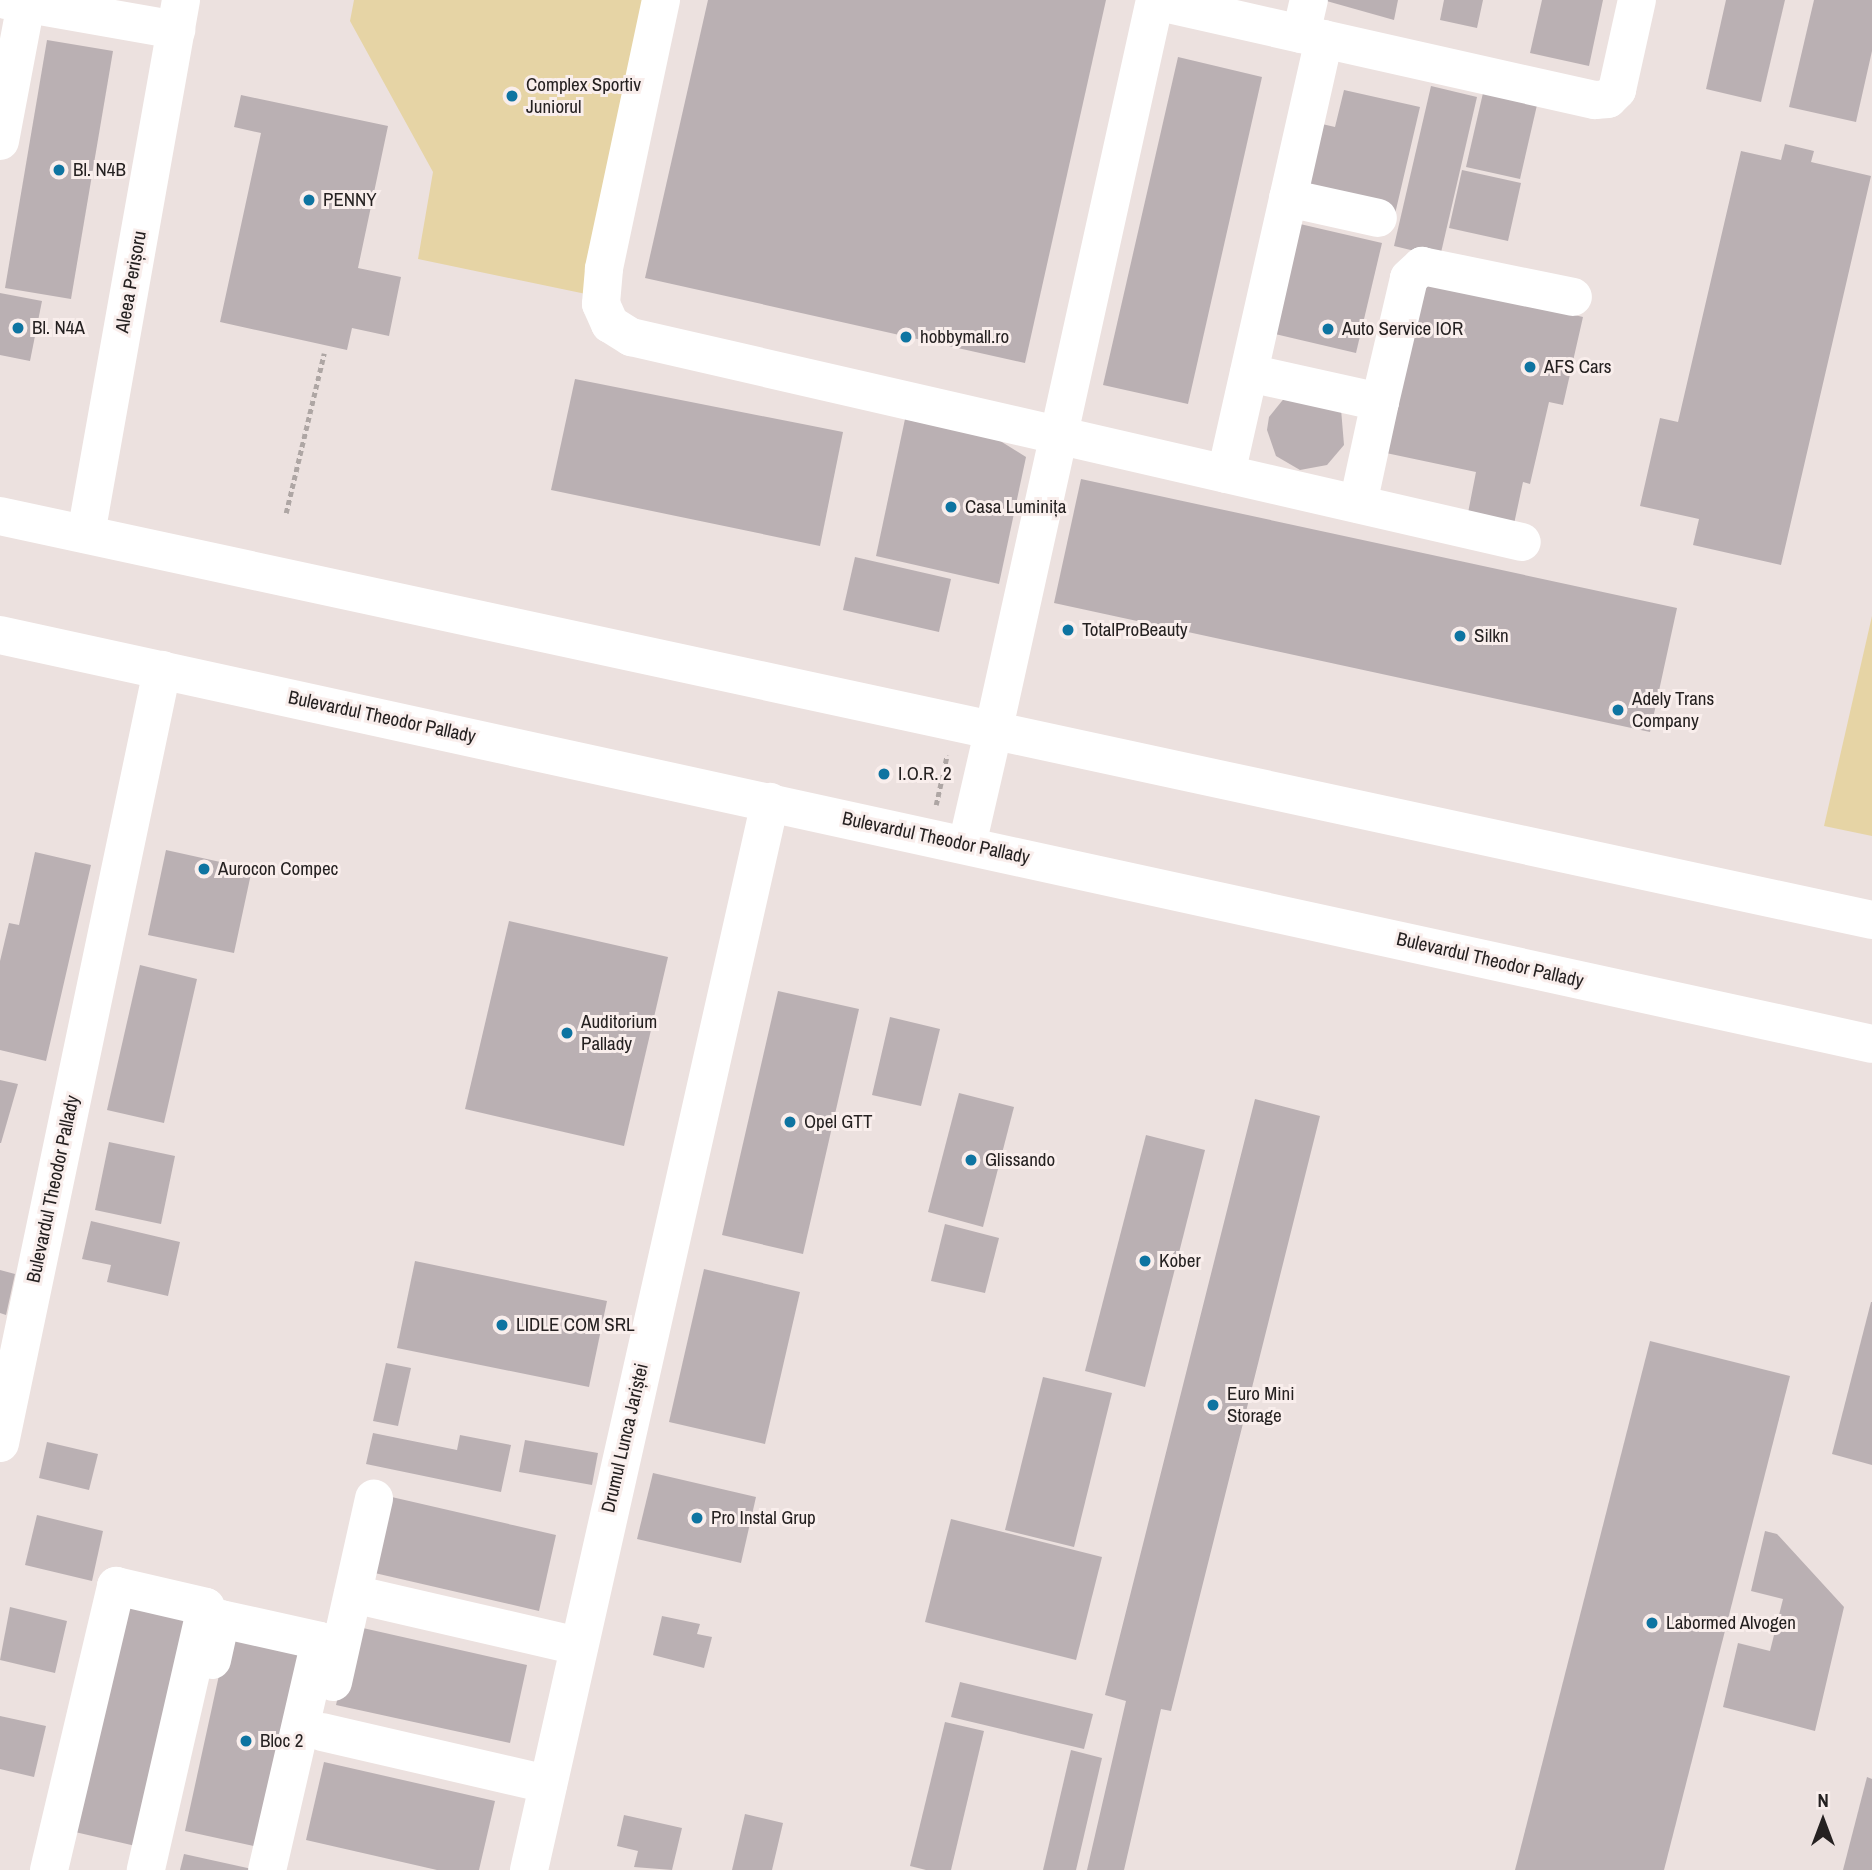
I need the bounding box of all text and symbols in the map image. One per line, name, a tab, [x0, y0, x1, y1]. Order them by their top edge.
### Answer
place label: Complex Sportiv Juniorul	[526, 74, 641, 118]
marker: Complex Sportiv Juniorul	[504, 88, 520, 104]
place label: Bl. N4B	[73, 159, 126, 181]
marker: Bl. N4B	[51, 162, 67, 178]
place label: PENNY	[323, 189, 377, 211]
marker: PENNY	[301, 192, 317, 208]
street label: Aleea Perișoru	[111, 229, 151, 335]
place label: Bl. N4A	[32, 317, 85, 339]
place label: Auto Service IOR	[1342, 318, 1463, 340]
marker: Bl. N4A	[10, 320, 26, 336]
marker: Auto Service IOR	[1320, 321, 1336, 337]
place label: hobbymall.ro	[920, 326, 1009, 348]
marker: hobbymall.ro	[898, 329, 914, 345]
place label: AFS Cars	[1544, 356, 1612, 378]
marker: AFS Cars	[1522, 359, 1538, 375]
place label: Casa Luminița	[965, 496, 1066, 518]
marker: Casa Luminița	[943, 499, 959, 515]
place label: TotalProBeauty	[1082, 619, 1188, 641]
marker: TotalProBeauty	[1060, 622, 1076, 638]
place label: Silkn	[1474, 625, 1509, 647]
marker: Silkn	[1452, 628, 1468, 644]
street label: Bulevardul Theodor Pallady	[286, 686, 478, 748]
place label: Adely Trans Company	[1632, 688, 1715, 732]
marker: Adely Trans Company	[1610, 702, 1626, 718]
place label: I.O.R. 2	[898, 763, 952, 785]
marker: I.O.R. 2	[876, 766, 892, 782]
street label: Bulevardul Theodor Pallady	[840, 807, 1032, 869]
place label: Aurocon Compec	[218, 858, 338, 880]
marker: Aurocon Compec	[196, 861, 212, 877]
street label: Bulevardul Theodor Pallady	[1394, 927, 1586, 993]
place label: Auditorium Pallady	[581, 1011, 657, 1055]
marker: Auditorium Pallady	[559, 1025, 575, 1041]
street label: Bulevardul Theodor Pallady	[22, 1093, 84, 1285]
place label: Opel GTT	[804, 1111, 872, 1133]
marker: Opel GTT	[782, 1114, 798, 1130]
place label: Glissando	[985, 1149, 1055, 1171]
marker: Glissando	[963, 1152, 979, 1168]
place label: Kober	[1159, 1250, 1201, 1272]
marker: Kober	[1137, 1253, 1153, 1269]
place label: LIDLE COM SRL	[516, 1314, 635, 1336]
marker: LIDLE COM SRL	[494, 1317, 510, 1333]
street label: Drumul Lunca Jariștei	[597, 1361, 653, 1515]
place label: Euro Mini Storage	[1227, 1383, 1295, 1427]
marker: Euro Mini Storage	[1205, 1397, 1221, 1413]
place label: Pro Instal Grup	[711, 1507, 816, 1529]
marker: Pro Instal Grup	[689, 1510, 705, 1526]
place label: Labormed Alvogen	[1666, 1612, 1797, 1634]
marker: Labormed Alvogen	[1644, 1615, 1660, 1631]
place label: Bloc 2	[260, 1730, 303, 1752]
marker: Bloc 2	[238, 1733, 254, 1749]
north arrow	[1788, 1786, 1858, 1856]
text: N	[1817, 1787, 1829, 1813]

